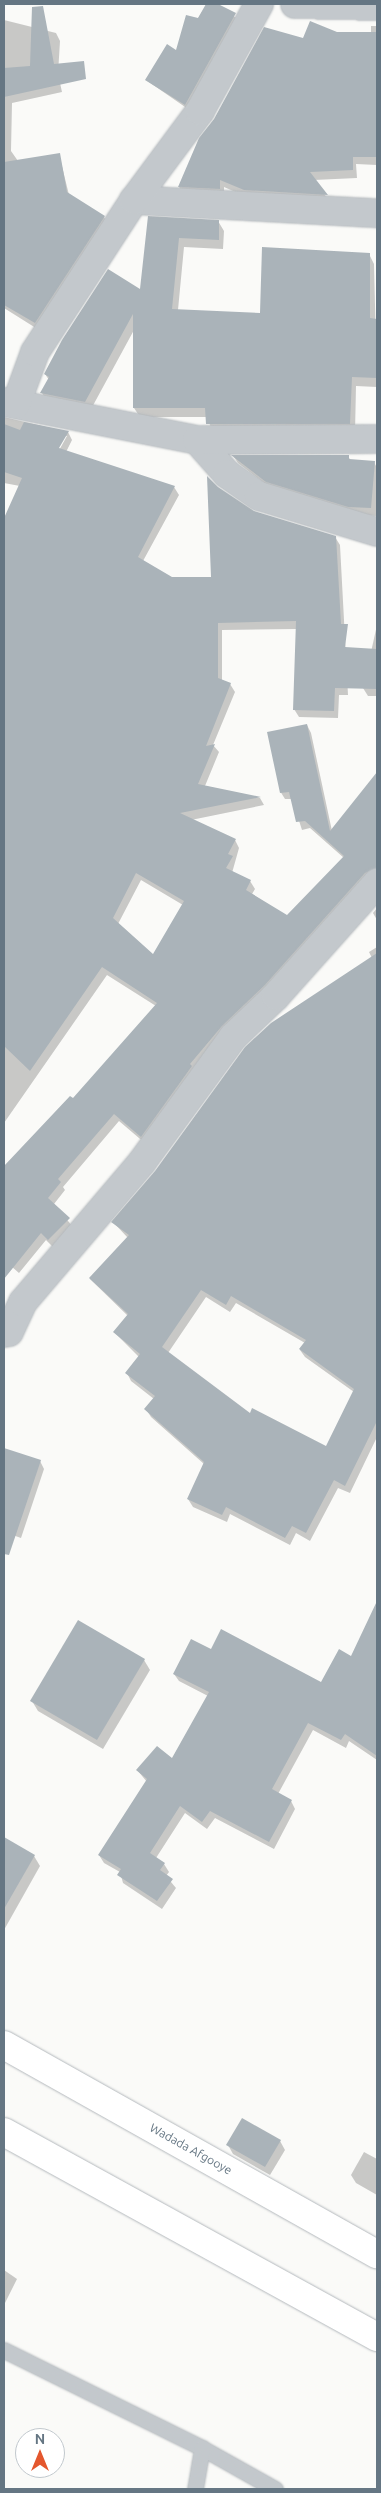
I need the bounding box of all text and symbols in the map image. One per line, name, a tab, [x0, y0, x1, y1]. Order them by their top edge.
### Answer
street label: Wadada Afgooye	[147, 2120, 235, 2178]
north arrow	[15, 2428, 65, 2478]
text: N	[35, 2431, 45, 2447]

